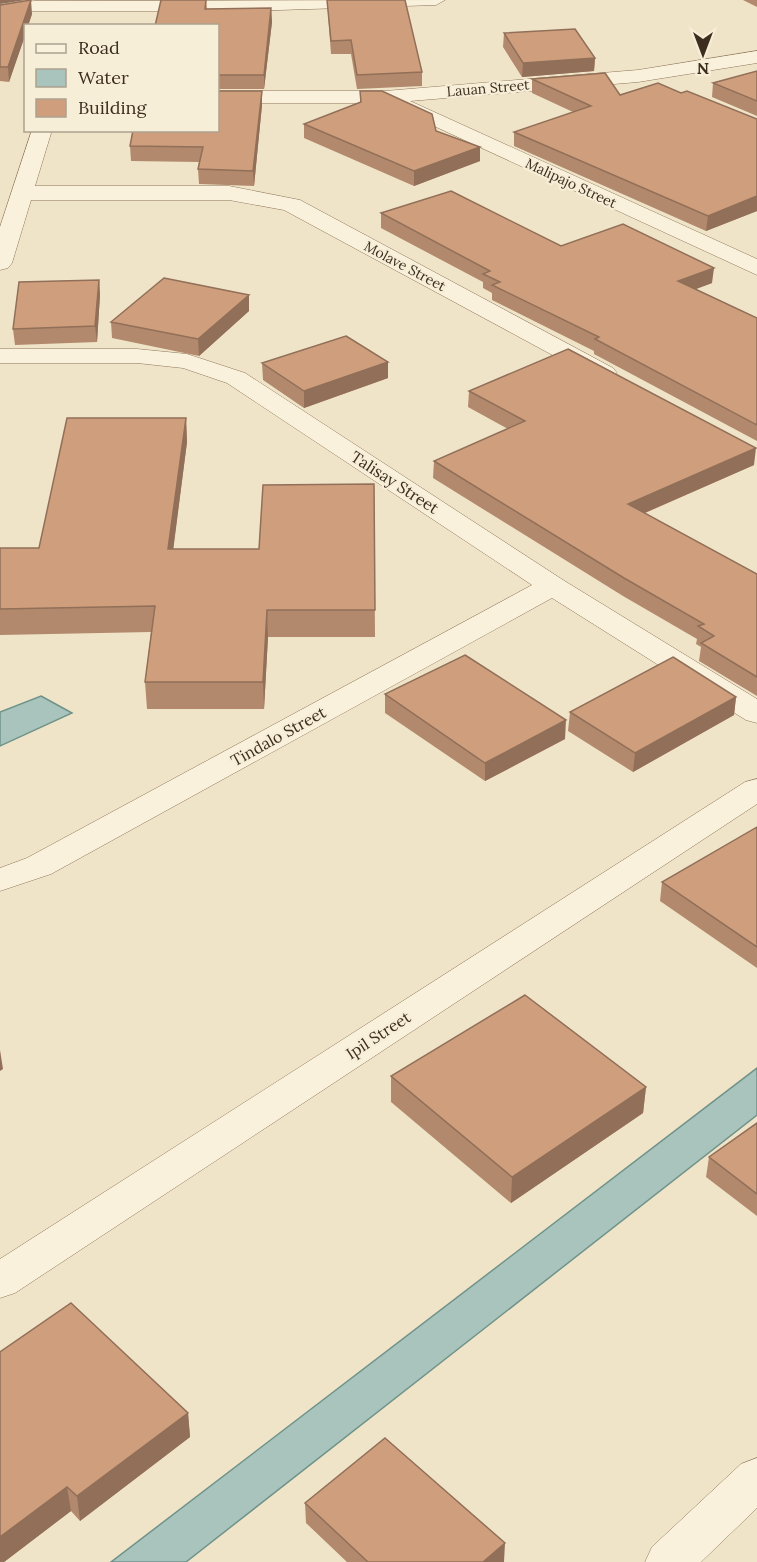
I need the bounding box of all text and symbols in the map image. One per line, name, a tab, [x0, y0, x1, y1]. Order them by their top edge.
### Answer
legend	[24, 24, 219, 132]
north arrow	[673, 24, 733, 84]
text: Road	[78, 36, 120, 59]
text: N	[697, 59, 709, 79]
text: Water	[78, 66, 129, 89]
street label: Lauan Street	[446, 75, 531, 101]
text: Building	[78, 96, 148, 119]
street label: Malipajo Street	[523, 154, 620, 212]
street label: Molave Street	[361, 237, 449, 295]
street label: Talisay Street	[347, 446, 443, 518]
street label: Tindalo Street	[227, 701, 330, 770]
street label: Ipil Street	[342, 1006, 415, 1063]

